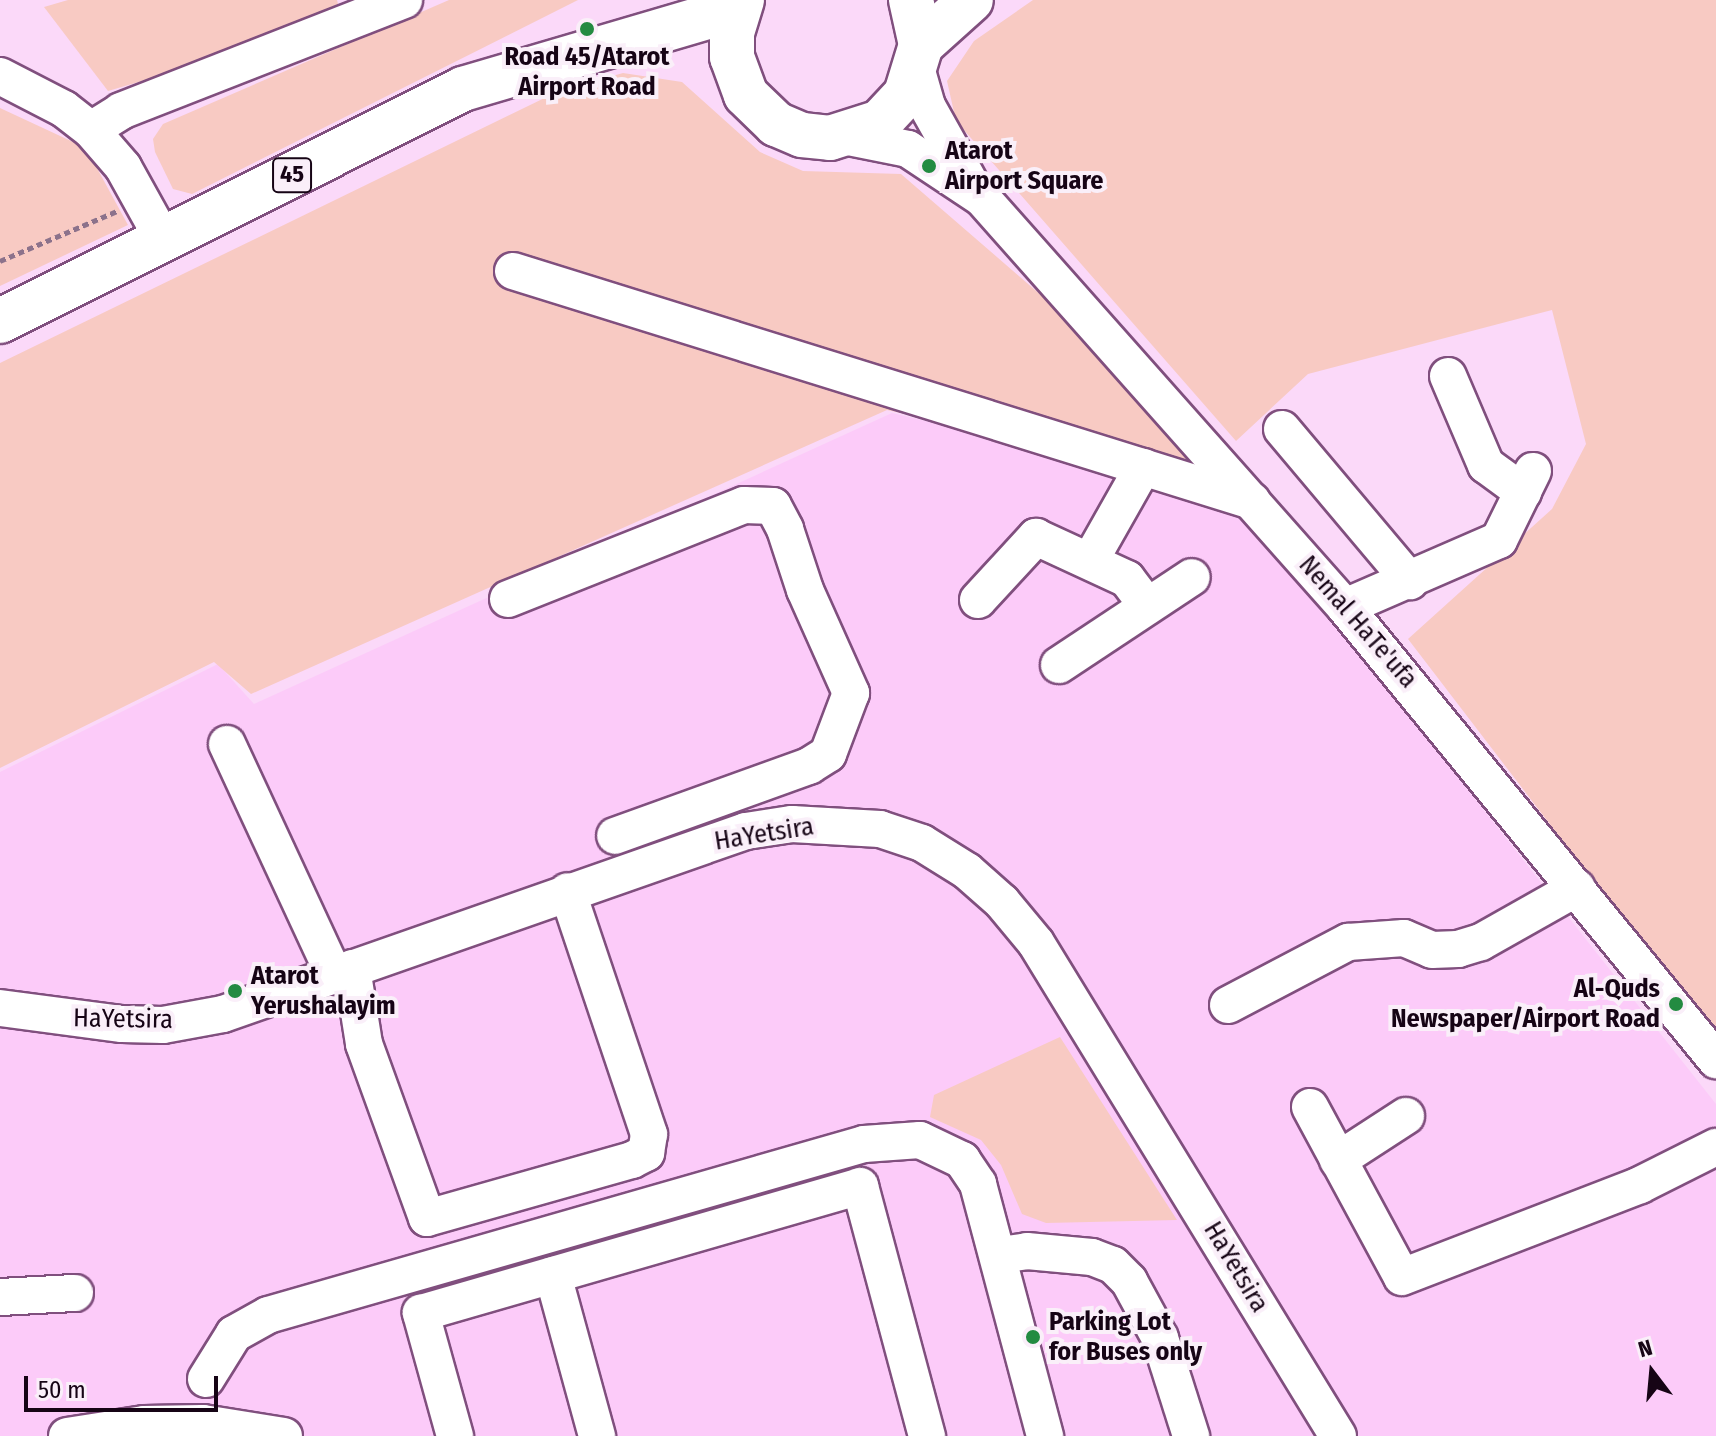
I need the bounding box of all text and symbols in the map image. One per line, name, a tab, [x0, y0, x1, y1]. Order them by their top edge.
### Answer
marker: Road 45/Atarot Airport Road	[578, 20, 596, 38]
place label: Road 45/Atarot Airport Road	[504, 41, 670, 102]
place label: Atarot Airport Square	[945, 135, 1103, 196]
road number: 45	[272, 155, 312, 195]
marker: Atarot Airport Square	[920, 157, 938, 175]
street label: Nemal HaTe'ufa	[1292, 550, 1424, 694]
street label: HaYetsira	[712, 811, 816, 857]
place label: Atarot Yerushalayim	[251, 960, 396, 1022]
place label: Al-Quds Newspaper/Airport Road	[1391, 973, 1660, 1034]
marker: Atarot Yerushalayim	[226, 982, 244, 1000]
marker: Al-Quds Newspaper/Airport Road	[1667, 995, 1685, 1013]
street label: HaYetsira	[73, 1003, 173, 1035]
street label: HaYetsira	[1197, 1216, 1275, 1318]
place label: Parking Lot for Buses only	[1049, 1306, 1202, 1368]
marker: Parking Lot for Buses only	[1024, 1328, 1042, 1346]
north arrow	[1612, 1332, 1692, 1412]
text: N	[1635, 1334, 1655, 1363]
scale bar	[28, 1360, 222, 1410]
text: 50 m	[38, 1376, 86, 1404]

